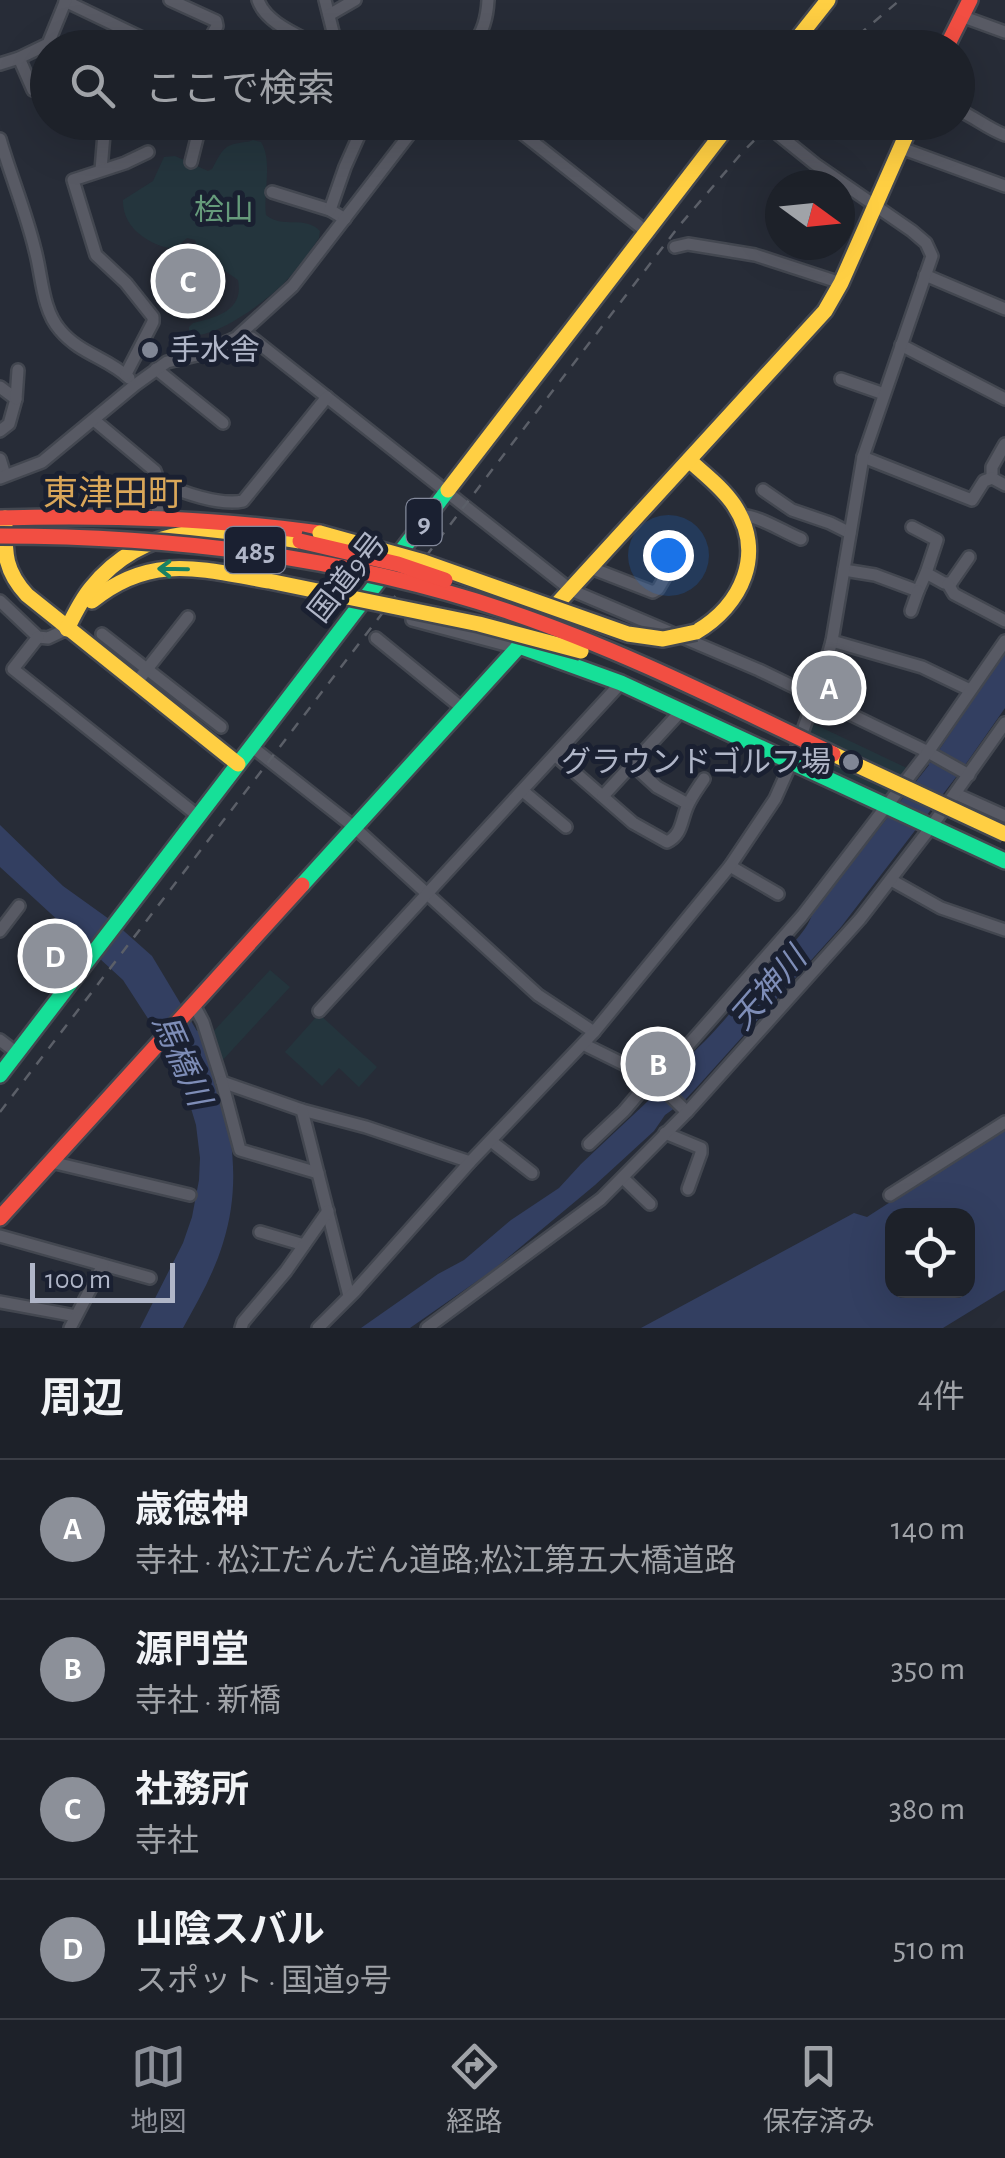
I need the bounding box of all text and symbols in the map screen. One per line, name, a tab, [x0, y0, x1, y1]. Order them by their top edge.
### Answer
search box	[30, 30, 975, 140]
icon: search	[65, 58, 120, 113]
text: ここで検索	[145, 71, 335, 109]
north arrow	[765, 170, 855, 260]
park label: 桧山	[194, 194, 254, 226]
pin: C	[156, 244, 220, 318]
place label: 手水舎	[170, 334, 260, 366]
marker: 手水舎	[139, 339, 161, 361]
district label: 東津田町	[43, 475, 183, 512]
road number: 9	[406, 499, 442, 545]
road number: 485	[225, 527, 285, 573]
street label: 国道9号	[303, 527, 392, 628]
your location	[643, 530, 694, 581]
one-way arrow	[157, 560, 189, 579]
pin: A	[796, 650, 862, 726]
place label: グラウンドゴルフ場	[561, 746, 831, 778]
marker: グラウンドゴルフ場	[840, 751, 862, 773]
pin: D	[22, 918, 88, 994]
water label: 天神川	[724, 939, 814, 1035]
water label: 馬橋川	[147, 1010, 217, 1113]
pin: B	[626, 1026, 690, 1102]
map controls	[885, 1208, 975, 1298]
button: locate	[885, 1208, 975, 1298]
scale bar	[30, 1258, 175, 1302]
text: 100 m	[45, 1266, 111, 1294]
text: 周辺	[40, 1378, 124, 1420]
text: 4件	[918, 1381, 965, 1413]
text: 歳徳神	[135, 1492, 249, 1530]
text: A	[63, 1513, 82, 1545]
text: 140 m	[891, 1513, 965, 1545]
text: 寺社 · 松江だんだん道路;松江第五大橋道路	[135, 1545, 736, 1577]
text: 源門堂	[135, 1632, 249, 1670]
text: B	[63, 1653, 82, 1685]
text: 350 m	[891, 1653, 965, 1685]
text: 寺社 · 新橋	[135, 1685, 281, 1717]
text: 社務所	[135, 1772, 249, 1810]
text: C	[64, 1793, 81, 1825]
text: 380 m	[889, 1793, 965, 1825]
text: 寺社	[135, 1825, 199, 1857]
text: 山陰スバル	[135, 1912, 325, 1950]
text: D	[62, 1933, 83, 1965]
text: 510 m	[893, 1933, 965, 1965]
text: スポット · 国道9号	[135, 1965, 392, 1997]
tab: 地図	[130, 2039, 186, 2140]
tab: 経路	[446, 2039, 503, 2140]
tab: 保存済み	[763, 2039, 875, 2140]

